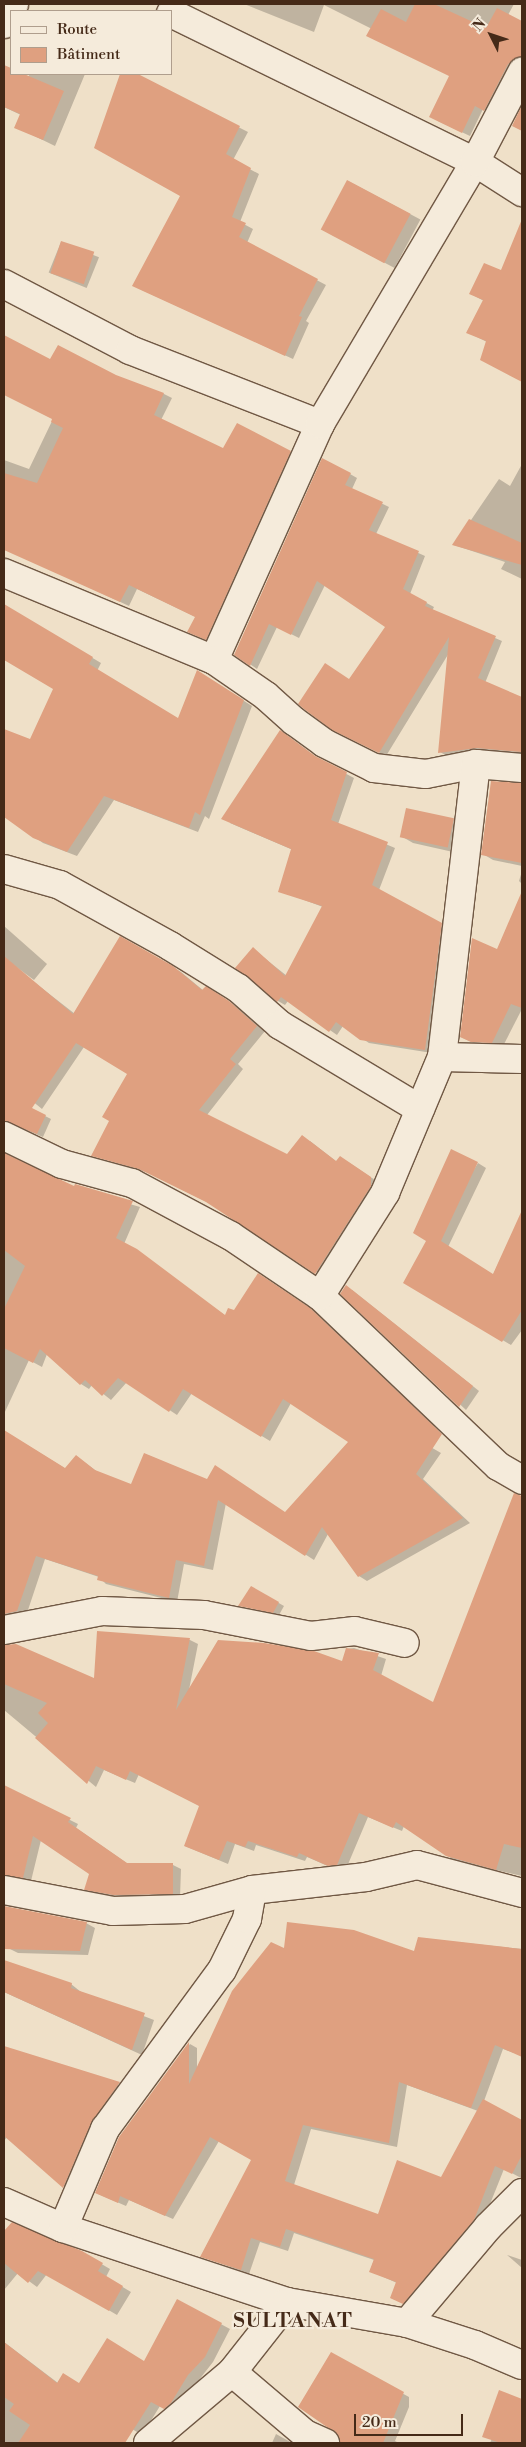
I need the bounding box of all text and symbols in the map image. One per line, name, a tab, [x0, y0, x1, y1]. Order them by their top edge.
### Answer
legend	[10, 10, 172, 75]
north arrow	[466, 10, 516, 60]
text: N	[469, 15, 490, 35]
text: Route	[57, 20, 97, 39]
text: Bâtiment	[57, 45, 120, 64]
district label: SULTANAT	[232, 2309, 354, 2333]
scale bar	[356, 2404, 465, 2436]
text: 20 m	[362, 2413, 397, 2432]

